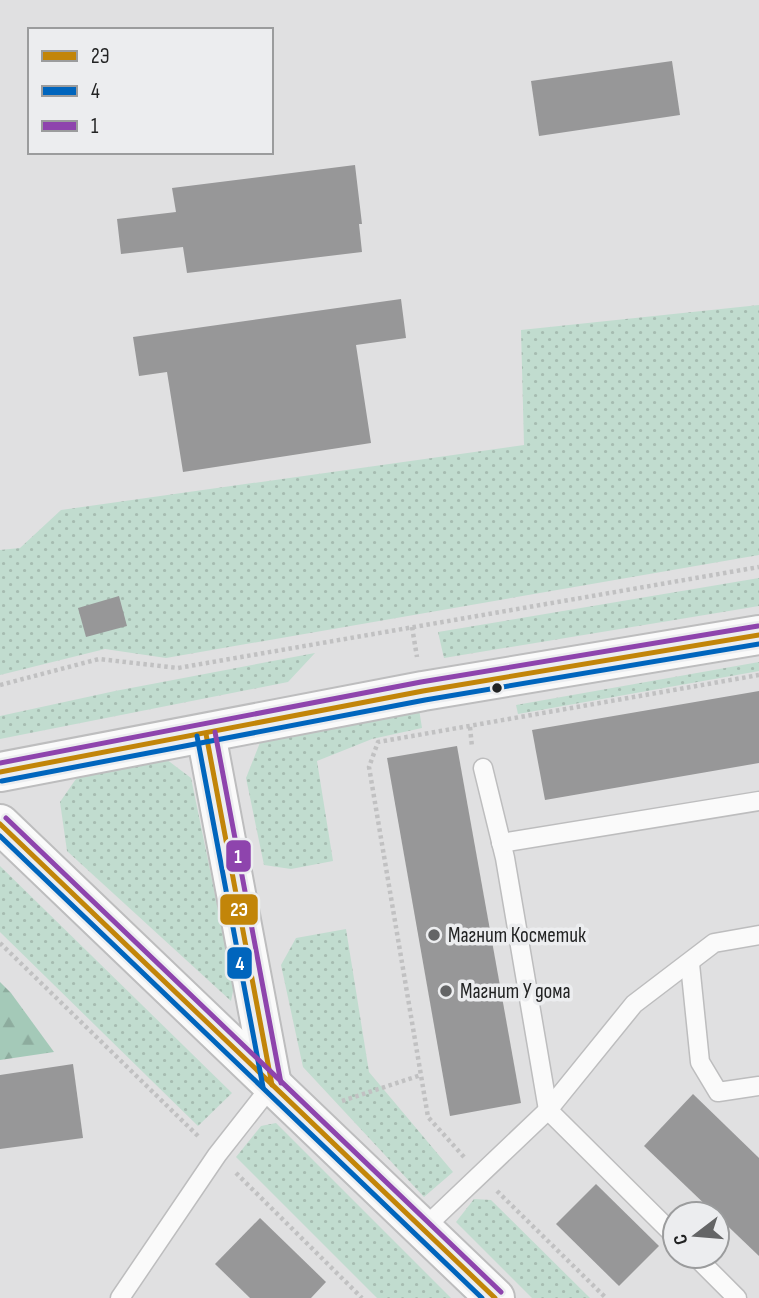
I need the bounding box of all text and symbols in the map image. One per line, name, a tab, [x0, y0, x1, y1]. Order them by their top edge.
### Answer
legend	[28, 28, 273, 154]
text: 2Э	[91, 44, 109, 69]
text: 4	[91, 79, 100, 104]
text: 1	[91, 114, 99, 139]
unlabelled marker	[490, 681, 504, 695]
line badge: 1	[225, 839, 252, 873]
text: 1	[234, 846, 242, 869]
line badge: 2Э	[219, 893, 259, 926]
text: 2Э	[230, 899, 248, 922]
place label: Магнит Косметик	[448, 923, 586, 948]
marker: Магнит Косметик	[426, 927, 442, 943]
line badge: 4	[226, 946, 253, 980]
text: 4	[236, 953, 245, 976]
place label: Магнит У дома	[460, 979, 571, 1004]
marker: Магнит У дома	[438, 983, 454, 999]
north arrow	[661, 1200, 731, 1270]
text: С	[669, 1231, 693, 1247]

